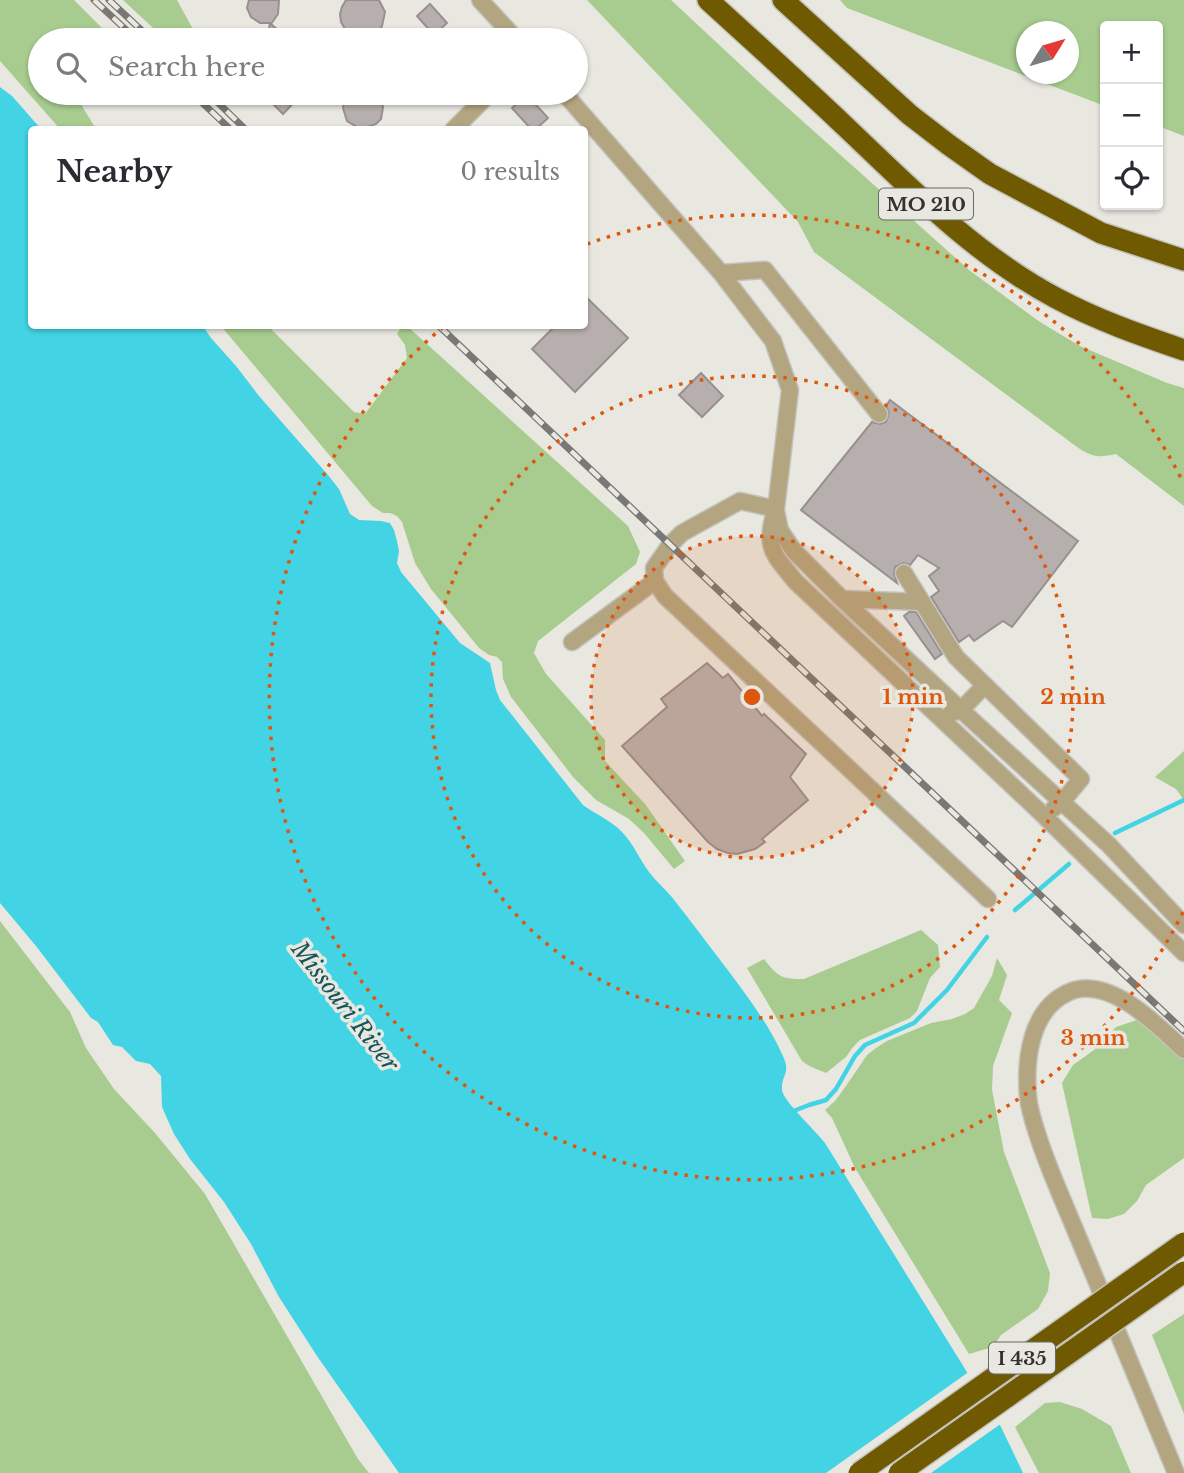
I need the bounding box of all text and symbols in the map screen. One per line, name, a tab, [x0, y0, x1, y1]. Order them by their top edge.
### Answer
north arrow	[1016, 21, 1079, 84]
map controls	[1100, 21, 1163, 210]
button: +	[1100, 21, 1163, 84]
search box	[28, 28, 588, 105]
icon: search	[52, 48, 90, 86]
text: Search here	[108, 51, 265, 83]
button: −	[1100, 84, 1163, 147]
button: locate	[1100, 147, 1163, 210]
text: Nearby	[56, 153, 172, 190]
text: 0 results	[461, 158, 560, 186]
road number: MO 210	[879, 188, 973, 220]
text: 1 min	[883, 684, 943, 710]
text: 2 min	[1040, 684, 1106, 710]
centre of rings	[740, 685, 764, 709]
water label: Missouri River	[285, 935, 405, 1078]
text: 3 min	[1060, 1025, 1126, 1051]
road number: I 435	[989, 1342, 1055, 1374]

